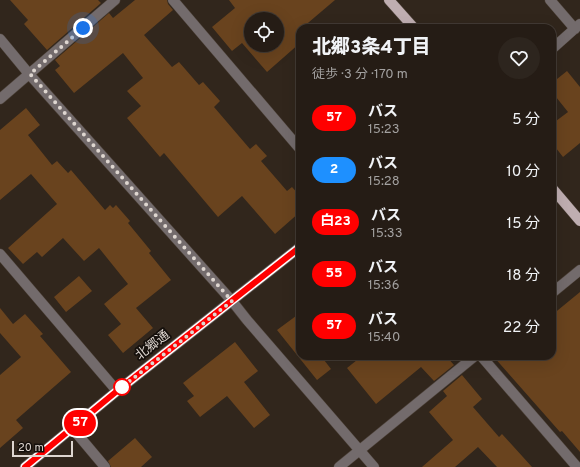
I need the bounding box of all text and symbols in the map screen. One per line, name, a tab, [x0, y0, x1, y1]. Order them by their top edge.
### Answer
map controls	[244, 12, 284, 52]
button: locate	[244, 12, 284, 52]
your location	[73, 18, 93, 38]
text: 北郷3条4丁目	[312, 36, 431, 60]
button: heart	[498, 37, 540, 79]
text: 徒歩 · 3 分 · 170 m	[312, 67, 408, 83]
text: バス	[368, 103, 398, 122]
text: 57	[326, 109, 342, 126]
text: 5 分	[512, 111, 540, 130]
text: 15:23	[368, 122, 400, 138]
text: バス	[368, 155, 398, 174]
text: 2	[330, 161, 338, 178]
text: 10 分	[506, 163, 540, 182]
text: 15:28	[368, 174, 400, 190]
text: バス	[371, 207, 401, 226]
text: 白23	[320, 213, 351, 230]
text: 15 分	[507, 215, 540, 234]
text: 15:33	[371, 226, 402, 242]
text: バス	[368, 259, 398, 278]
text: 55	[325, 265, 343, 282]
text: 18 分	[507, 267, 540, 286]
text: 15:36	[368, 278, 399, 294]
text: バス	[368, 311, 398, 330]
text: 57	[326, 317, 342, 334]
text: 22 分	[503, 319, 540, 338]
street label: 北郷通	[132, 327, 173, 364]
text: 15:40	[368, 330, 400, 346]
unlabelled marker	[113, 378, 131, 396]
line badge: 57	[62, 410, 98, 436]
text: 57	[72, 414, 88, 431]
scale bar	[12, 439, 73, 458]
text: 20 m	[18, 441, 44, 455]

